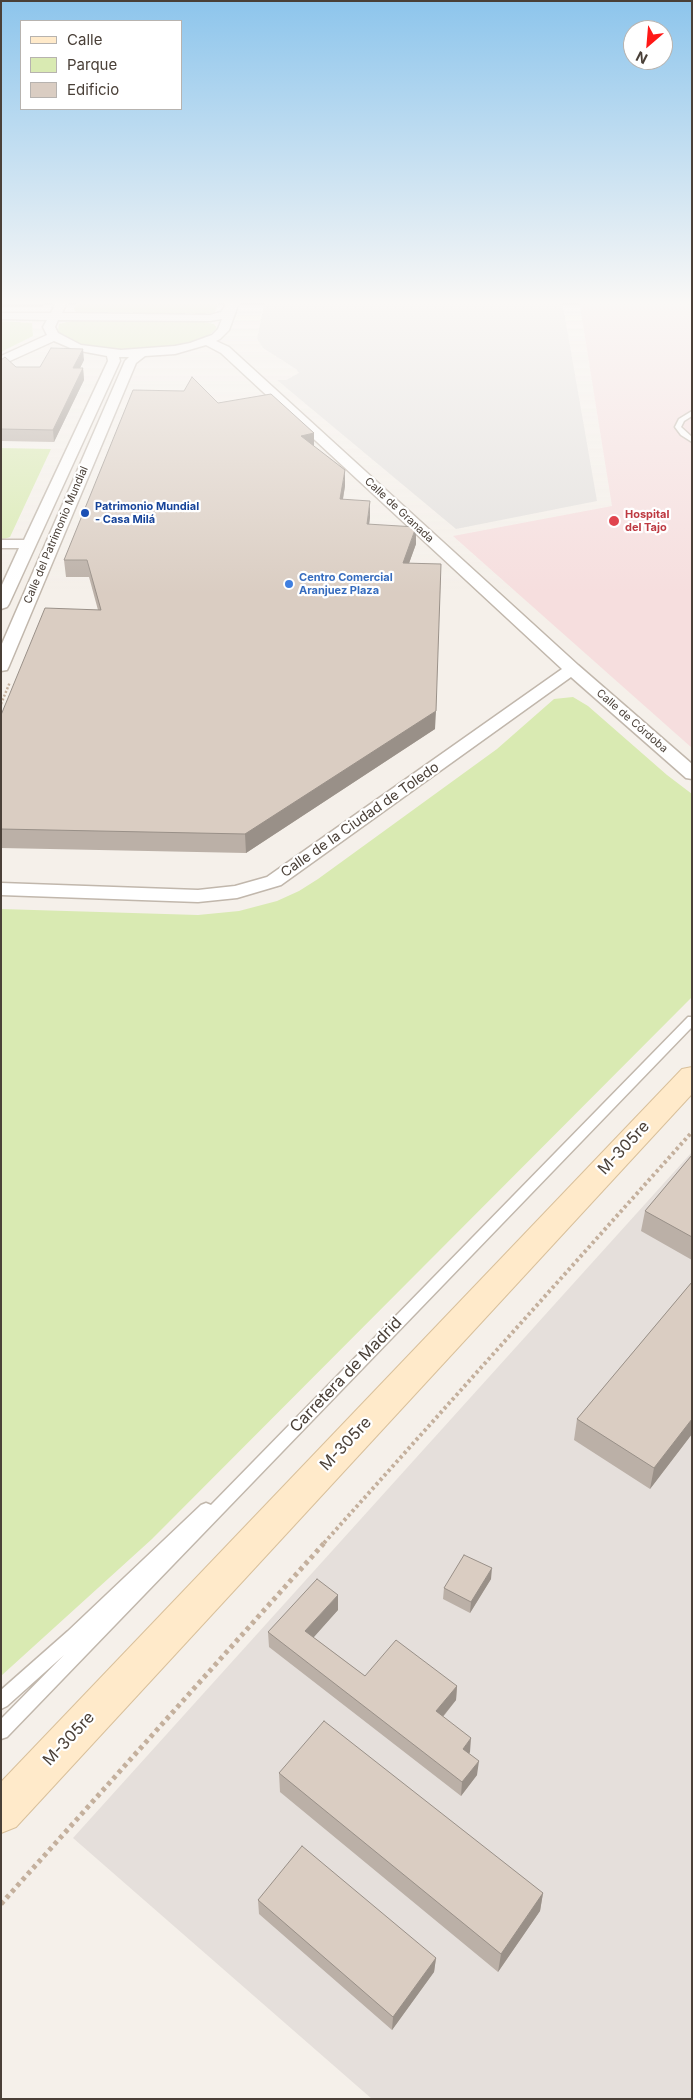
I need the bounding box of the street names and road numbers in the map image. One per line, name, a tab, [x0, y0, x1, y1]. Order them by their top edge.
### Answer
street label: Calle del Patrimonio Mundial	[21, 464, 91, 606]
street label: Calle de Granada	[362, 475, 436, 545]
street label: Calle de Córdoba	[594, 686, 670, 756]
street label: Calle de la Ciudad de Toledo	[278, 759, 442, 881]
street label: M-305re	[594, 1117, 654, 1179]
street label: Carretera de Madrid	[286, 1313, 406, 1437]
street label: M-305re	[316, 1413, 376, 1475]
street label: M-305re	[39, 1708, 99, 1770]

